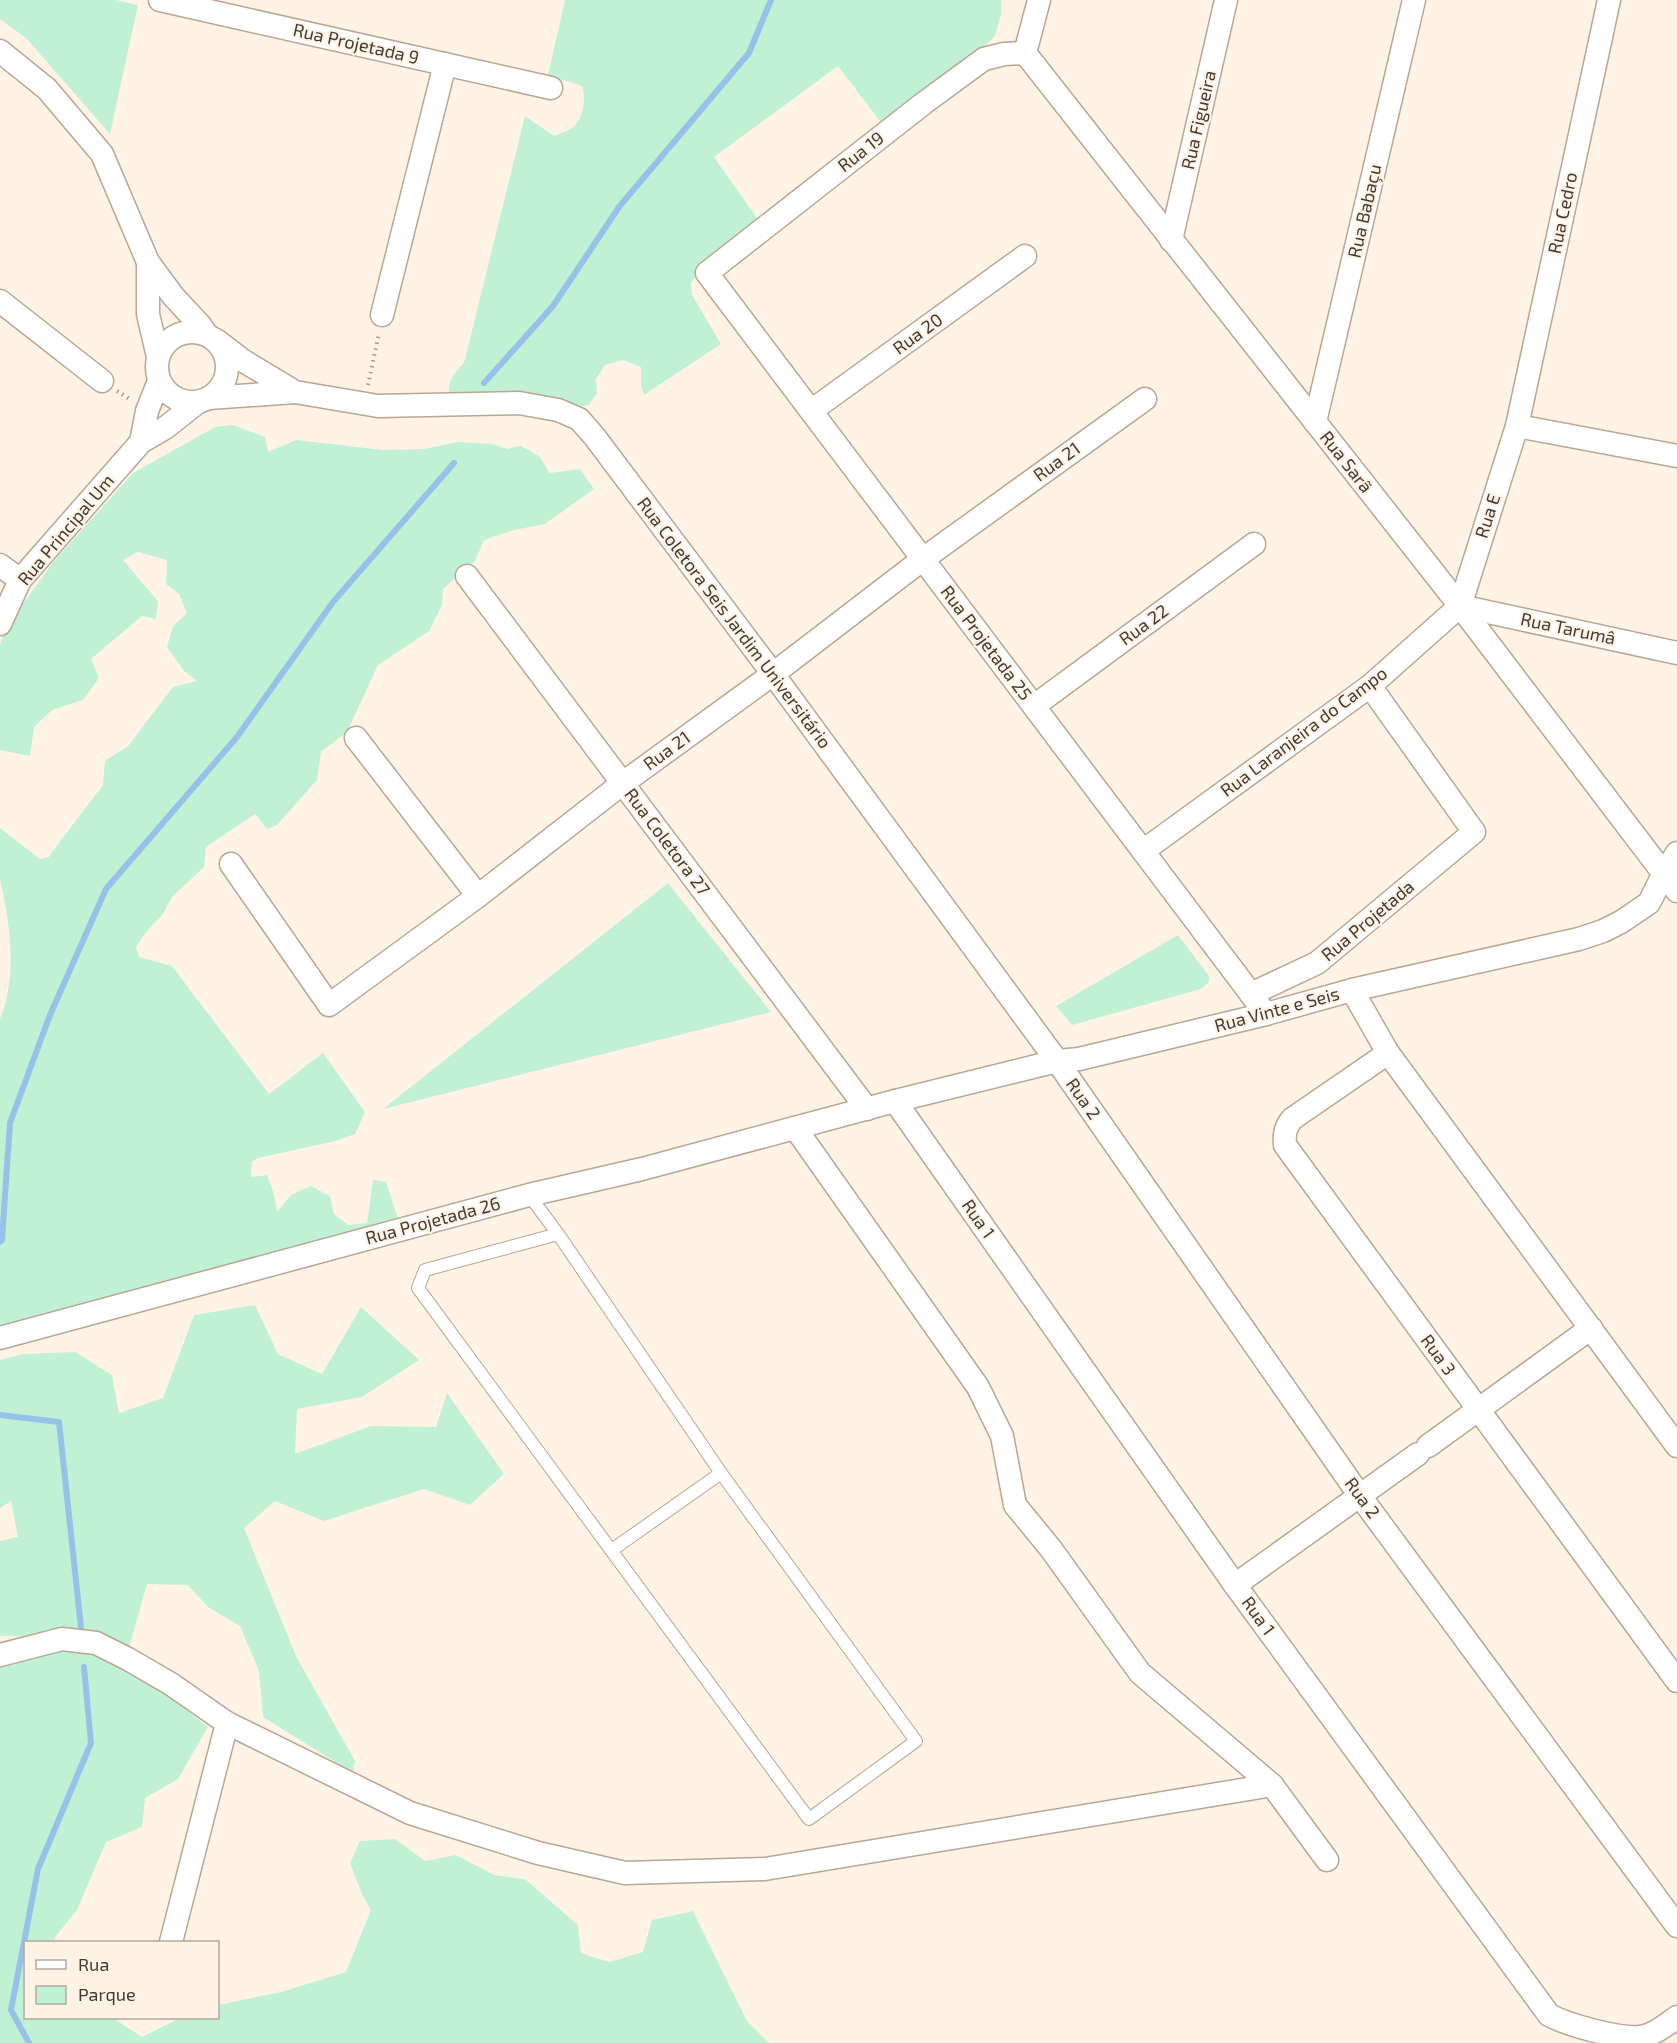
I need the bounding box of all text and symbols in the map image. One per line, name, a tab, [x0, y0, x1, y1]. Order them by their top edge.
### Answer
street label: Rua Projetada 9	[291, 18, 421, 68]
street label: Rua Figueira	[1176, 68, 1220, 171]
street label: Rua 19	[833, 126, 888, 176]
street label: Rua Babaçu	[1343, 162, 1386, 260]
street label: Rua Cedro	[1543, 170, 1581, 256]
street label: Rua 20	[888, 308, 947, 359]
street label: Rua Sarã	[1316, 426, 1378, 497]
street label: Rua 21	[1029, 437, 1084, 486]
street label: Rua Principal Um	[12, 469, 118, 589]
street label: Rua E	[1470, 491, 1505, 541]
street label: Rua Coletora Seis Jardim Universitário	[633, 492, 837, 752]
street label: Rua Projetada 25	[936, 581, 1037, 704]
street label: Rua 22	[1114, 599, 1172, 649]
street label: Rua Tarumâ	[1519, 607, 1618, 649]
street label: Rua Laranjeira do Campo	[1216, 661, 1391, 801]
street label: Rua 21	[639, 726, 694, 775]
street label: Rua Coletora 27	[620, 784, 715, 899]
street label: Rua Projetada	[1317, 875, 1418, 965]
street label: Rua Vinte e Seis	[1212, 982, 1342, 1036]
street label: Rua 2	[1062, 1074, 1106, 1123]
street label: Rua Projetada 26	[363, 1191, 503, 1249]
street label: Rua 1	[958, 1195, 1000, 1242]
street label: Rua 3	[1417, 1330, 1461, 1379]
street label: Rua 2	[1341, 1473, 1385, 1522]
street label: Rua 1	[1237, 1592, 1280, 1639]
legend	[24, 1941, 219, 2019]
text: Rua	[78, 1953, 109, 1975]
text: Parque	[78, 1983, 136, 2005]

